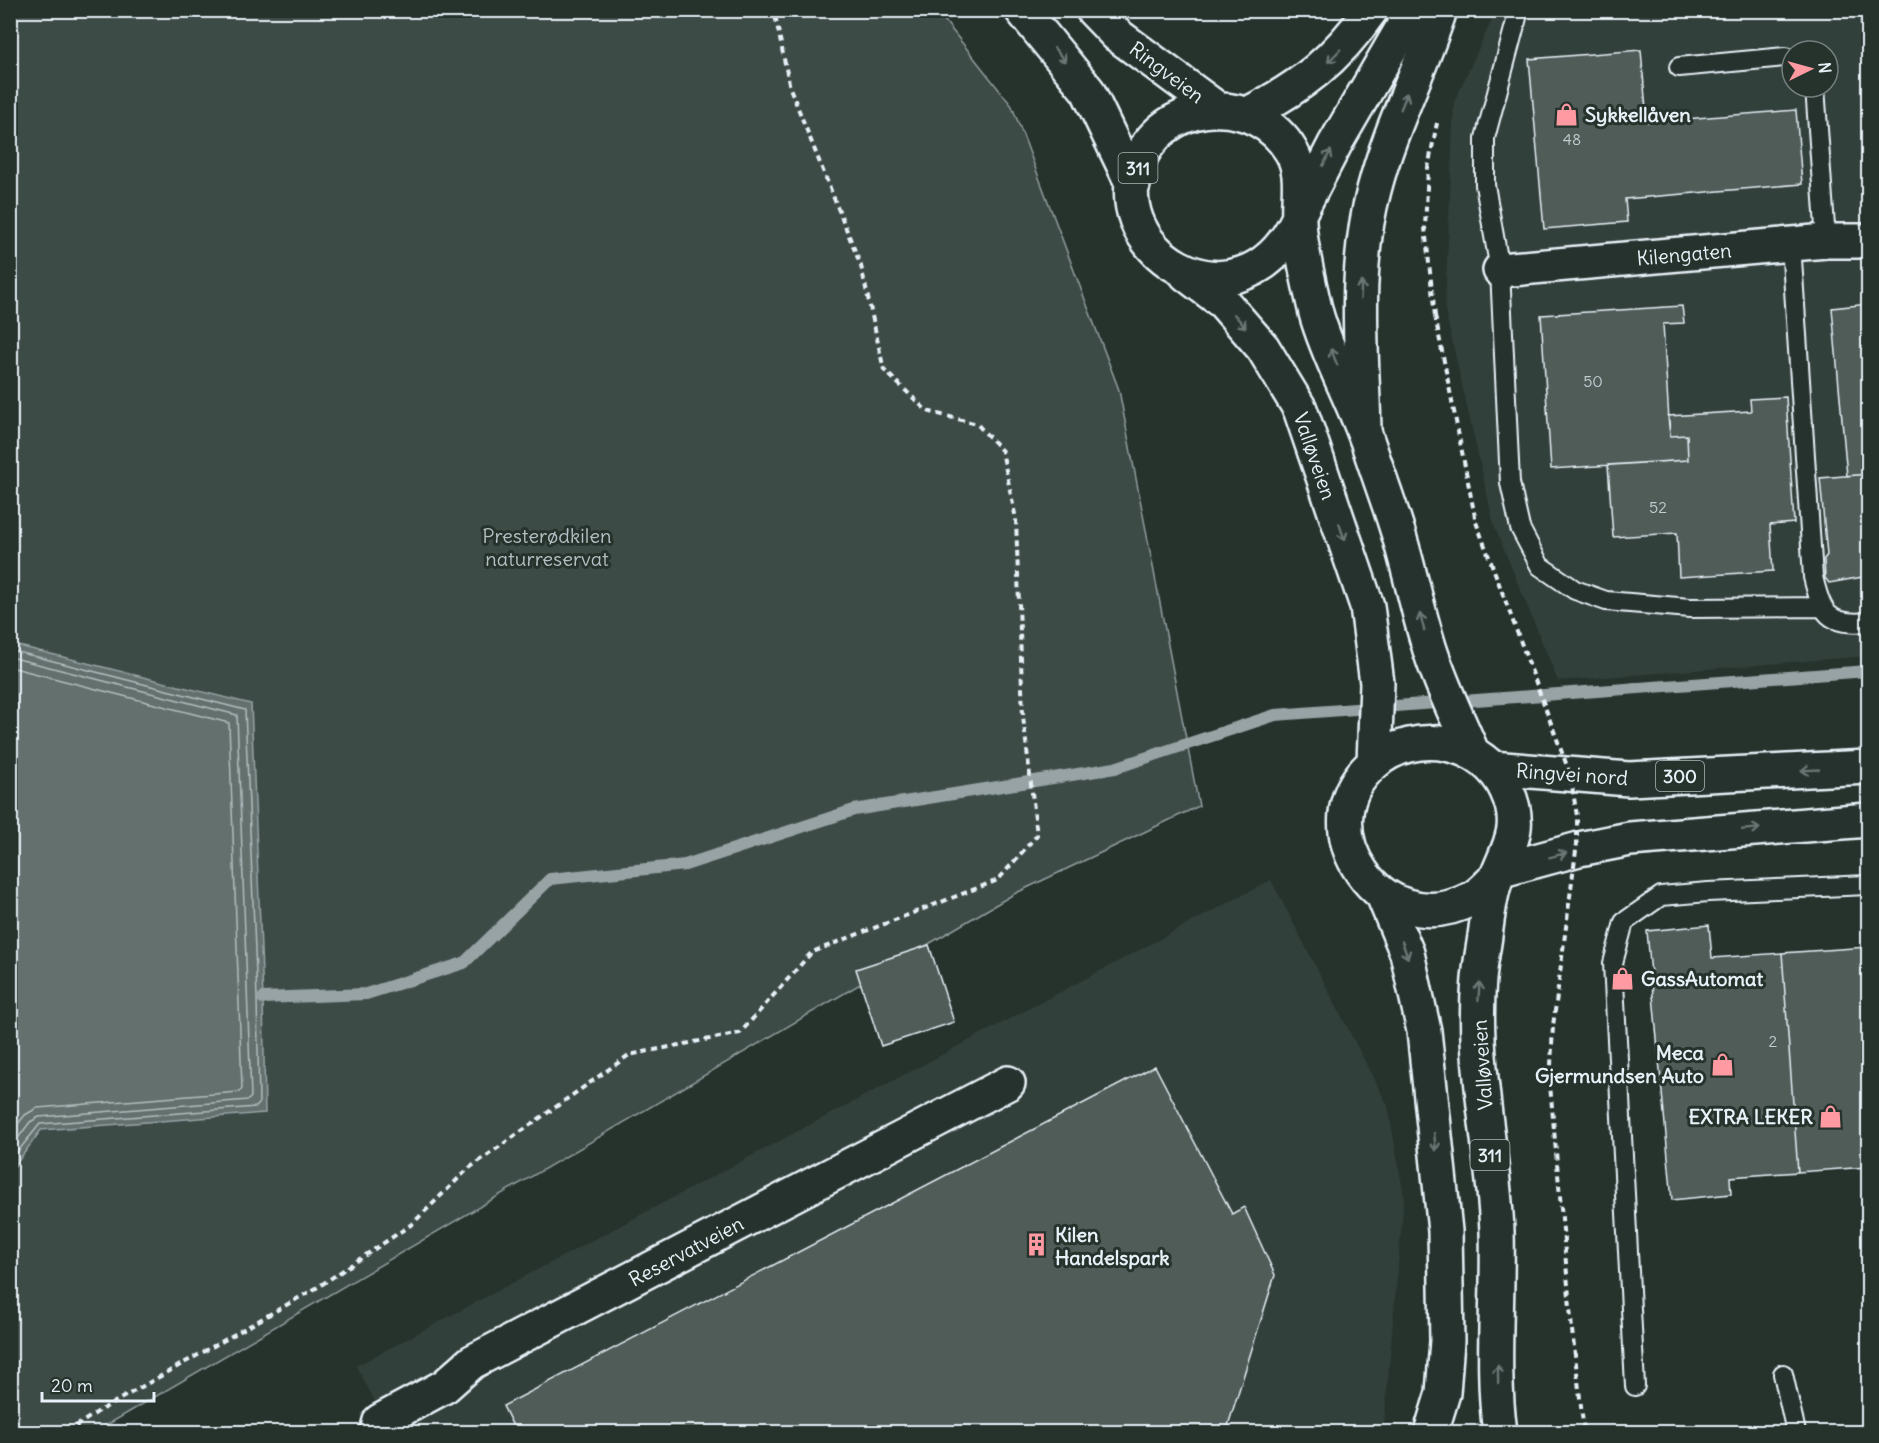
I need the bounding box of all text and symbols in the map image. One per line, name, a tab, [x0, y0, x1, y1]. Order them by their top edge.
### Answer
street label: Ringveien	[1125, 36, 1209, 108]
north arrow	[1780, 39, 1840, 99]
one-way arrow	[1054, 47, 1067, 63]
one-way arrow	[1327, 48, 1341, 63]
text: N	[1814, 61, 1835, 74]
one-way arrow	[1399, 92, 1410, 110]
shop icon: Sykkellåven	[1554, 101, 1580, 127]
place label: Sykkellåven	[1585, 102, 1691, 127]
house number: 48	[1563, 129, 1581, 149]
one-way arrow	[1321, 150, 1333, 167]
road number: 311	[1118, 153, 1158, 183]
street label: Kilengaten	[1636, 237, 1732, 271]
one-way arrow	[1355, 280, 1366, 300]
one-way arrow	[1233, 313, 1247, 328]
one-way arrow	[1328, 348, 1339, 367]
house number: 50	[1583, 371, 1603, 391]
street label: Valløveien	[1288, 409, 1342, 503]
house number: 52	[1649, 497, 1667, 517]
one-way arrow	[1337, 522, 1348, 541]
park label: Presterødkilen naturreservat	[482, 523, 612, 571]
one-way arrow	[1416, 612, 1427, 631]
street label: Ringvei nord	[1515, 758, 1629, 790]
road number: 300	[1656, 761, 1704, 791]
one-way arrow	[1801, 764, 1821, 775]
one-way arrow	[1741, 824, 1761, 835]
one-way arrow	[1548, 848, 1567, 860]
one-way arrow	[1400, 940, 1411, 958]
shop icon: GassAutomat	[1610, 965, 1636, 991]
place label: GassAutomat	[1641, 966, 1764, 991]
one-way arrow	[1474, 982, 1485, 1002]
street label: Valløveien	[1466, 1019, 1498, 1111]
house number: 2	[1769, 1031, 1778, 1051]
place label: Meca Gjermundsen Auto	[1535, 1040, 1705, 1088]
shop icon: Meca Gjermundsen Auto	[1709, 1051, 1735, 1077]
shop icon: EXTRA LEKER	[1818, 1103, 1844, 1129]
place label: EXTRA LEKER	[1689, 1104, 1813, 1129]
one-way arrow	[1430, 1131, 1441, 1151]
road number: 311	[1470, 1140, 1510, 1170]
street label: Reservatveien	[624, 1210, 748, 1292]
place label: Kilen Handelspark	[1055, 1222, 1170, 1270]
building icon: Kilen Handelspark	[1024, 1232, 1050, 1258]
scale bar	[42, 1365, 154, 1403]
one-way arrow	[1492, 1365, 1504, 1385]
text: 20 m	[51, 1374, 93, 1397]

